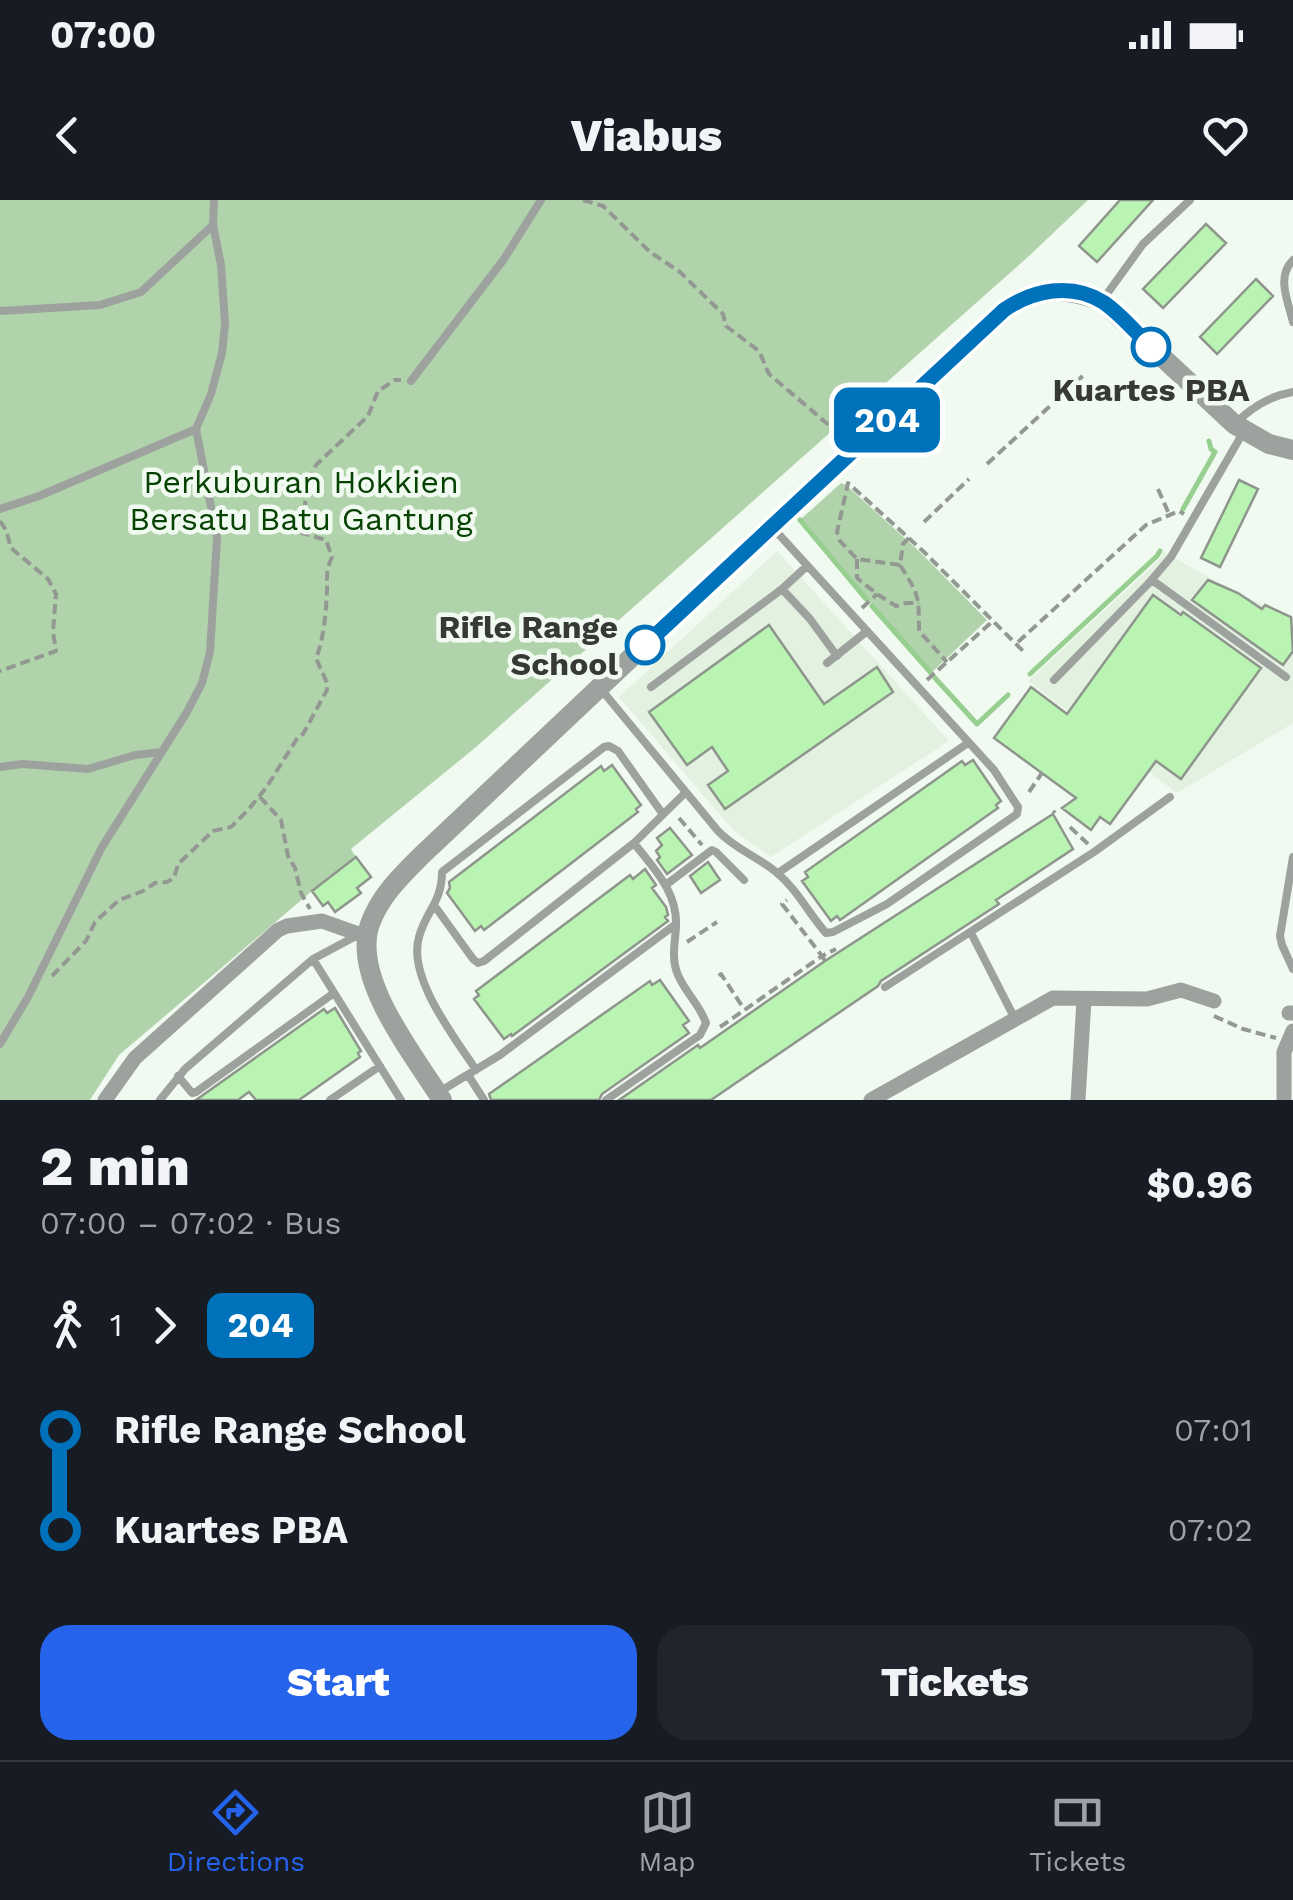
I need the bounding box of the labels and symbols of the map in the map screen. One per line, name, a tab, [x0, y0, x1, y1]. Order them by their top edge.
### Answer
marker: Kuartes PBA	[1132, 328, 1170, 366]
place label: Kuartes PBA	[1052, 371, 1250, 409]
line badge: 204	[830, 388, 944, 452]
park label: Perkuburan Hokkien Bersatu Batu Gantung	[129, 463, 474, 538]
place label: Rifle Range School	[438, 608, 619, 683]
marker: Rifle Range School	[626, 626, 664, 664]

